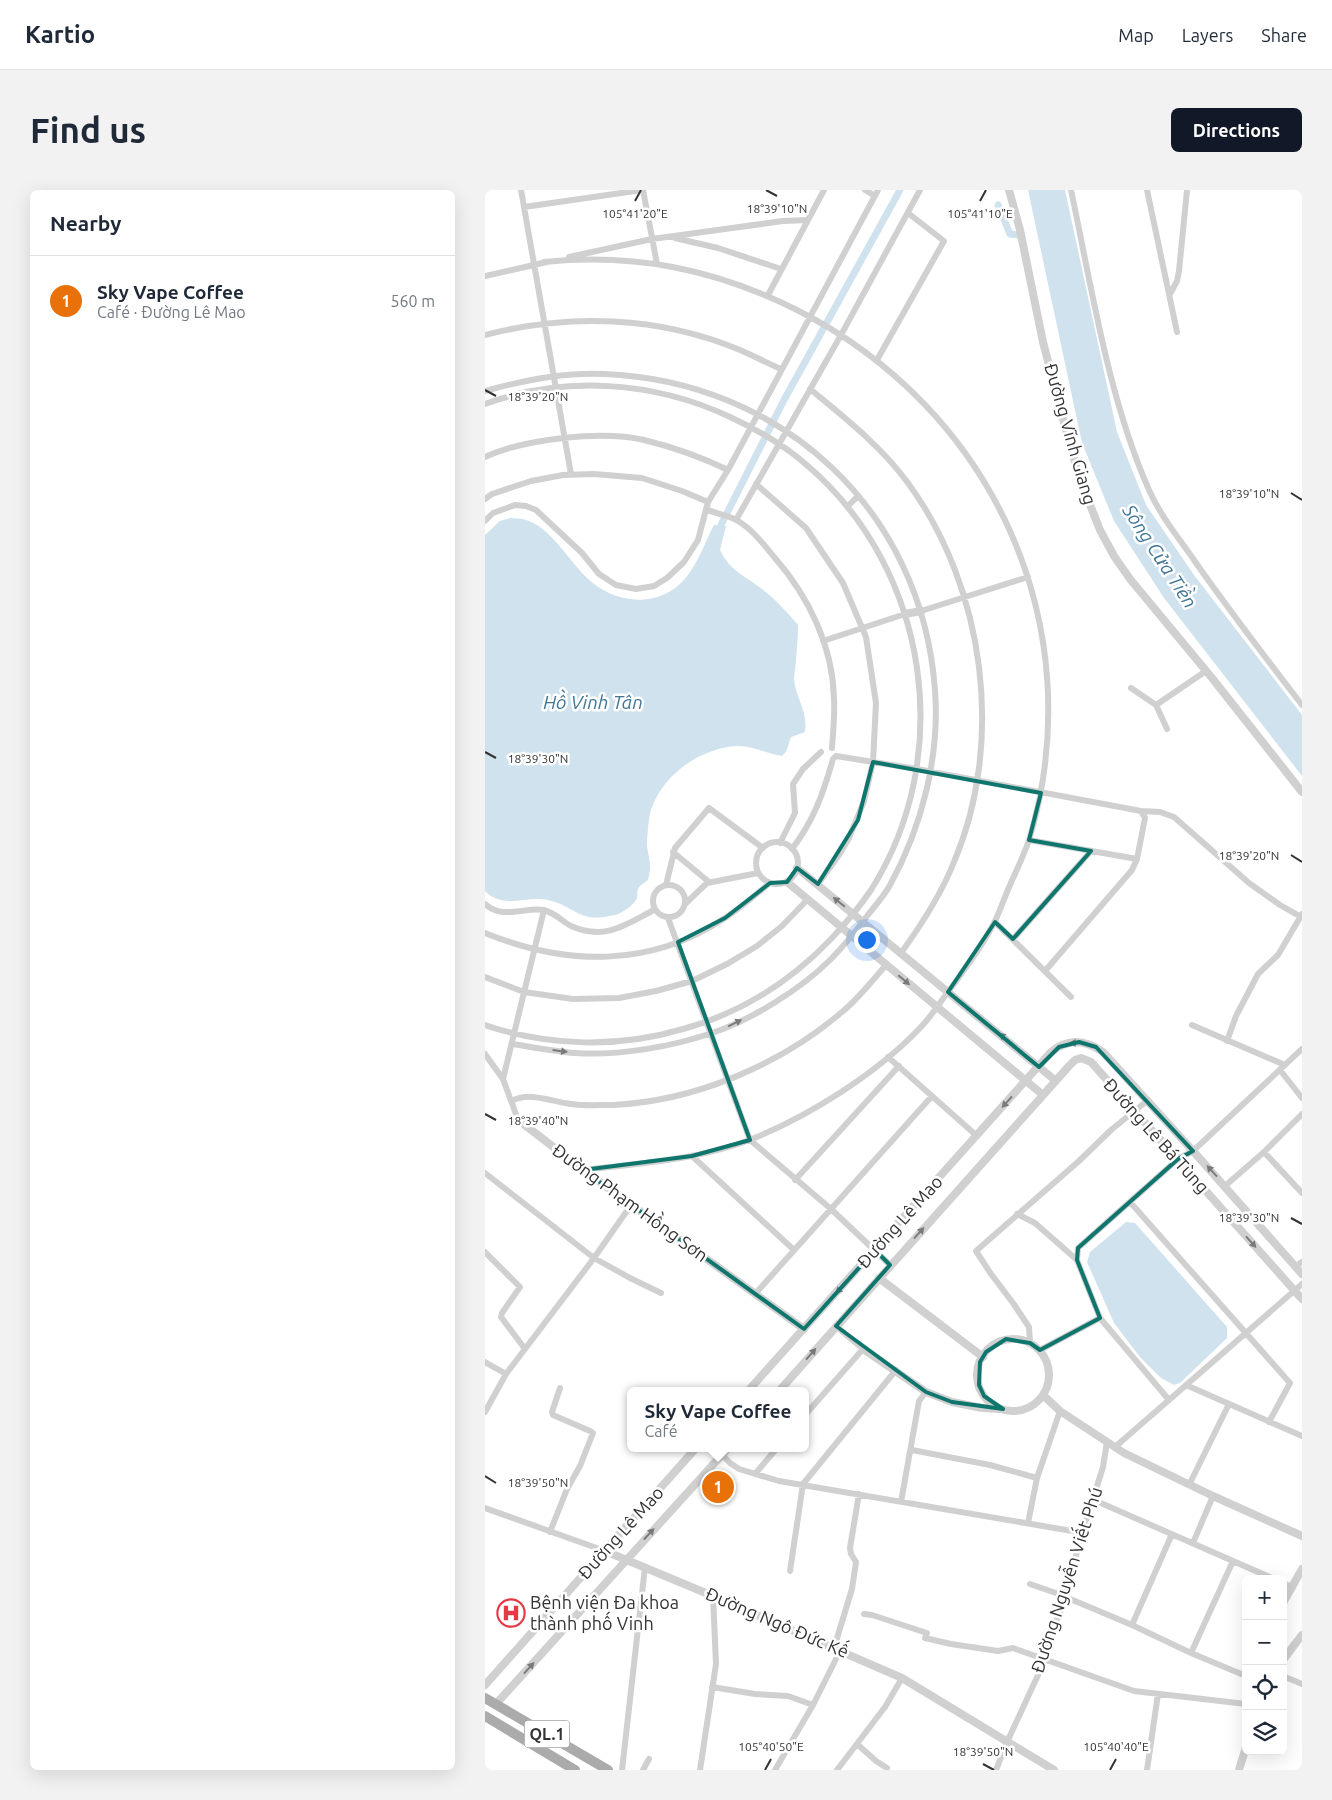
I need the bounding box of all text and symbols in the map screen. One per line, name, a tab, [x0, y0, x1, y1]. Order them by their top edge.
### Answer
text: Kartio	[25, 21, 95, 48]
text: Map	[1118, 25, 1154, 45]
text: Layers	[1182, 25, 1233, 45]
text: Share	[1261, 25, 1307, 45]
button: Directions	[1171, 108, 1302, 152]
text: Find us	[30, 110, 146, 150]
text: 18°39'10"N	[747, 202, 807, 215]
text: 105°41'20"E	[602, 207, 668, 220]
text: 105°41'10"E	[947, 207, 1013, 220]
text: Nearby	[50, 211, 121, 235]
text: Sky Vape Coffee	[97, 281, 244, 303]
text: 1	[61, 292, 71, 310]
text: 560 m	[390, 292, 435, 310]
text: Café · Đường Lê Mao	[97, 303, 246, 321]
street label: Đường Vĩnh Giang	[1041, 361, 1101, 507]
text: 18°39'20"N	[508, 390, 568, 403]
text: 18°39'10"N	[1219, 487, 1279, 500]
water label: Sông Cửa Tiền	[1118, 498, 1203, 612]
water label: Hồ Vinh Tân	[543, 689, 643, 713]
text: 18°39'30"N	[508, 752, 568, 765]
text: 18°39'20"N	[1219, 849, 1279, 862]
one-way arrow	[833, 896, 846, 907]
your location	[854, 927, 880, 953]
one-way arrow	[898, 975, 911, 986]
one-way arrow	[728, 1019, 743, 1027]
one-way arrow	[999, 1033, 1012, 1044]
one-way arrow	[1069, 1039, 1085, 1047]
one-way arrow	[552, 1047, 568, 1055]
street label: Đường Lê Bá Tùng	[1100, 1074, 1213, 1197]
one-way arrow	[1002, 1095, 1013, 1108]
text: 18°39'40"N	[508, 1114, 568, 1127]
street label: Đường Phạm Hồng Sơn	[549, 1137, 714, 1265]
one-way arrow	[1206, 1166, 1218, 1178]
street label: Đường Lê Mao	[852, 1171, 946, 1272]
text: 18°39'30"N	[1219, 1211, 1279, 1224]
one-way arrow	[913, 1227, 925, 1239]
one-way arrow	[1245, 1236, 1257, 1248]
one-way arrow	[835, 1281, 846, 1294]
one-way arrow	[805, 1349, 817, 1361]
popup	[627, 1387, 809, 1452]
text: Sky Vape Coffee	[645, 1400, 791, 1422]
text: Café	[645, 1422, 677, 1440]
pin: 1	[702, 1468, 734, 1506]
text: 18°39'50"N	[508, 1476, 568, 1489]
street label: Đường Lê Mao	[573, 1482, 667, 1583]
street label: Đường Nguyễn Viết Phú	[1024, 1484, 1106, 1675]
one-way arrow	[643, 1529, 655, 1541]
map controls	[1242, 1575, 1287, 1755]
button: +	[1242, 1575, 1287, 1620]
street label: Đường Ngô Đức Kế	[703, 1581, 853, 1661]
place label: Bệnh viện Đa khoa thành phố Vinh	[530, 1592, 679, 1633]
hospital icon: Bệnh viện Đa khoa thành phố Vinh	[496, 1598, 526, 1628]
button: −	[1242, 1620, 1287, 1665]
one-way arrow	[523, 1663, 535, 1675]
button: locate	[1242, 1665, 1287, 1710]
button: layers	[1242, 1710, 1287, 1755]
road number: QL.1	[525, 1720, 569, 1748]
text: 105°40'50"E	[738, 1740, 804, 1753]
text: 105°40'40"E	[1083, 1740, 1149, 1753]
text: 18°39'50"N	[953, 1745, 1013, 1758]

